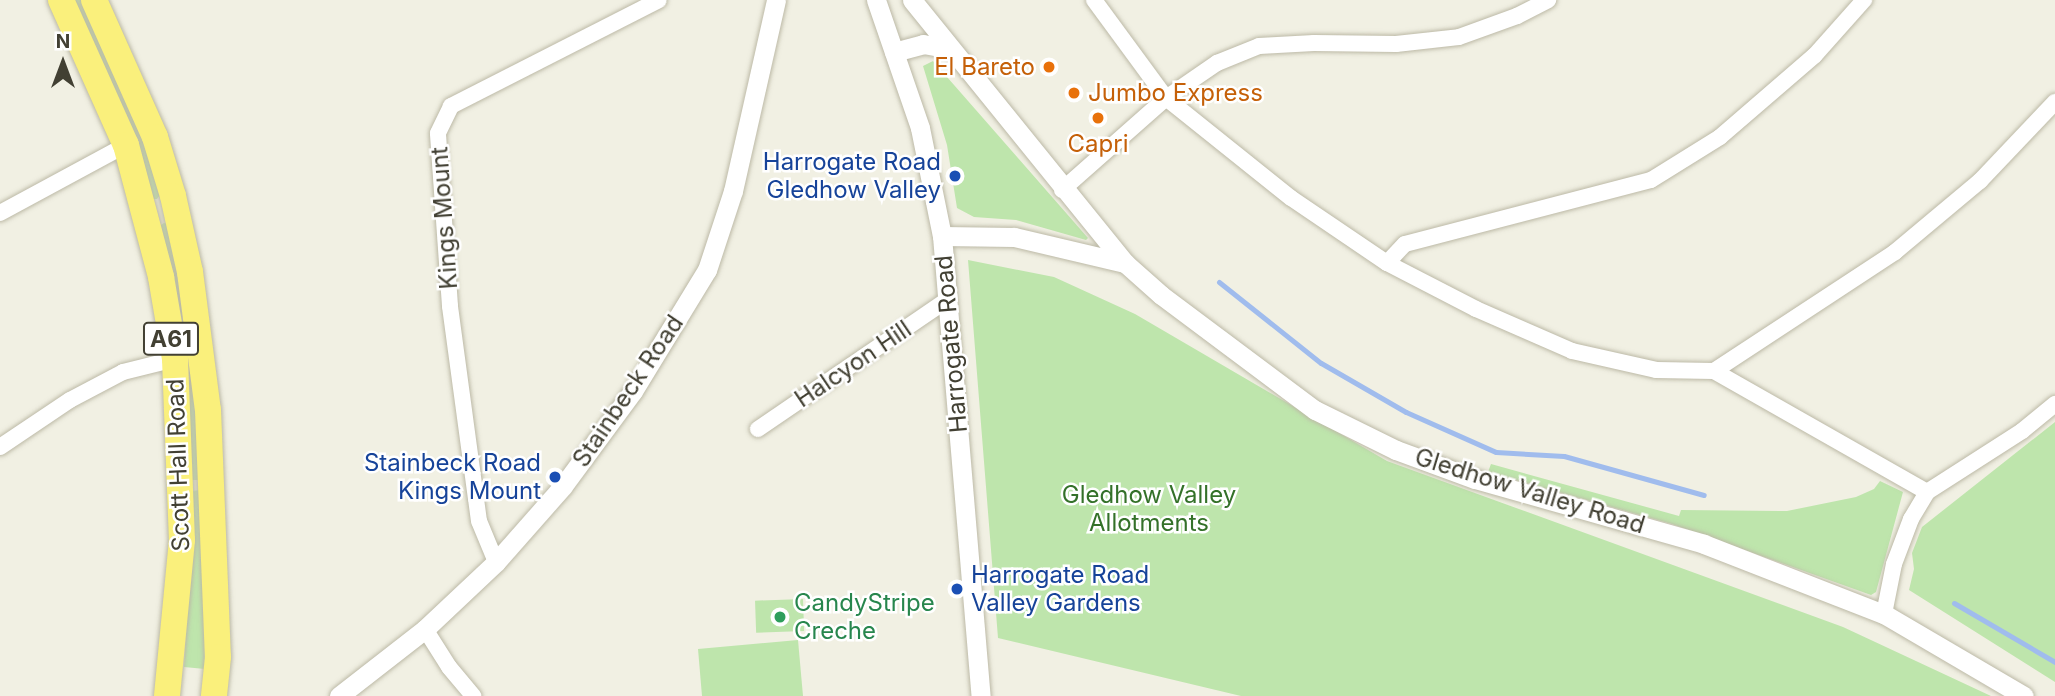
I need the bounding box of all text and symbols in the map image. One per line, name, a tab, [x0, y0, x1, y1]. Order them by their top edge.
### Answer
north arrow	[28, 28, 98, 98]
text: N	[56, 30, 70, 53]
place label: El Bareto	[934, 53, 1035, 81]
marker: El Bareto	[1041, 59, 1057, 75]
place label: Jumbo Express	[1088, 79, 1263, 107]
marker: Jumbo Express	[1066, 85, 1082, 101]
marker: Capri	[1090, 110, 1106, 126]
place label: Capri	[1068, 130, 1128, 158]
street label: Kings Mount	[425, 146, 463, 290]
place label: Harrogate Road Gledhow Valley	[763, 148, 941, 204]
marker: Harrogate Road Gledhow Valley	[947, 168, 963, 184]
street label: Harrogate Road	[929, 254, 973, 434]
street label: Stainbeck Road	[567, 310, 689, 472]
street label: Halcyon Hill	[789, 315, 917, 413]
road number: A61	[141, 320, 201, 358]
street label: Scott Hall Road	[161, 378, 195, 552]
street label: Gledhow Valley Road	[1411, 442, 1649, 540]
place label: Stainbeck Road Kings Mount	[364, 449, 541, 505]
marker: Stainbeck Road Kings Mount	[547, 469, 563, 485]
park label: Gledhow Valley Allotments	[1062, 481, 1236, 537]
place label: Harrogate Road Valley Gardens	[971, 561, 1149, 617]
marker: Harrogate Road Valley Gardens	[949, 581, 965, 597]
place label: CandyStripe Creche	[794, 589, 935, 645]
marker: CandyStripe Creche	[772, 609, 788, 625]

